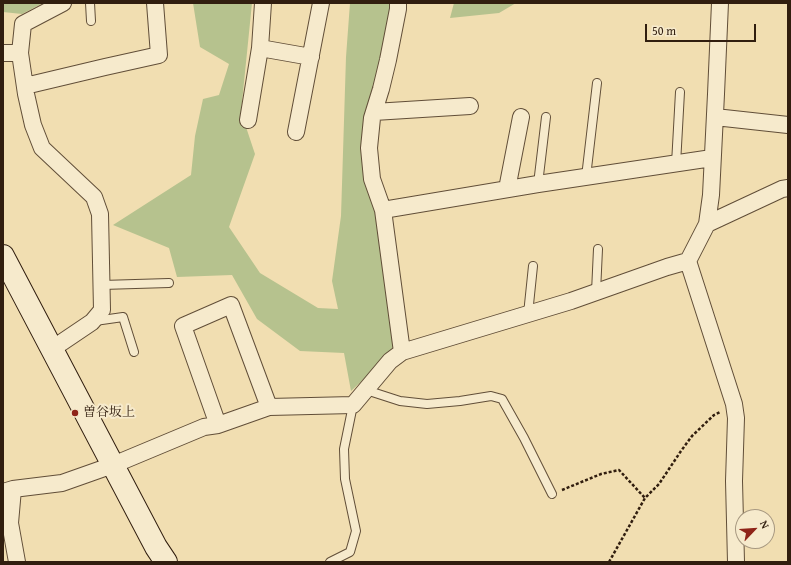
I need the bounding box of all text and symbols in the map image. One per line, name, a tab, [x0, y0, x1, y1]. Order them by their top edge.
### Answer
scale bar	[647, 16, 758, 42]
text: 50 m	[652, 22, 676, 39]
place label: 曽谷坂上	[83, 405, 135, 421]
marker: 曽谷坂上	[70, 408, 80, 418]
north arrow	[735, 509, 775, 549]
text: N	[756, 518, 774, 531]

